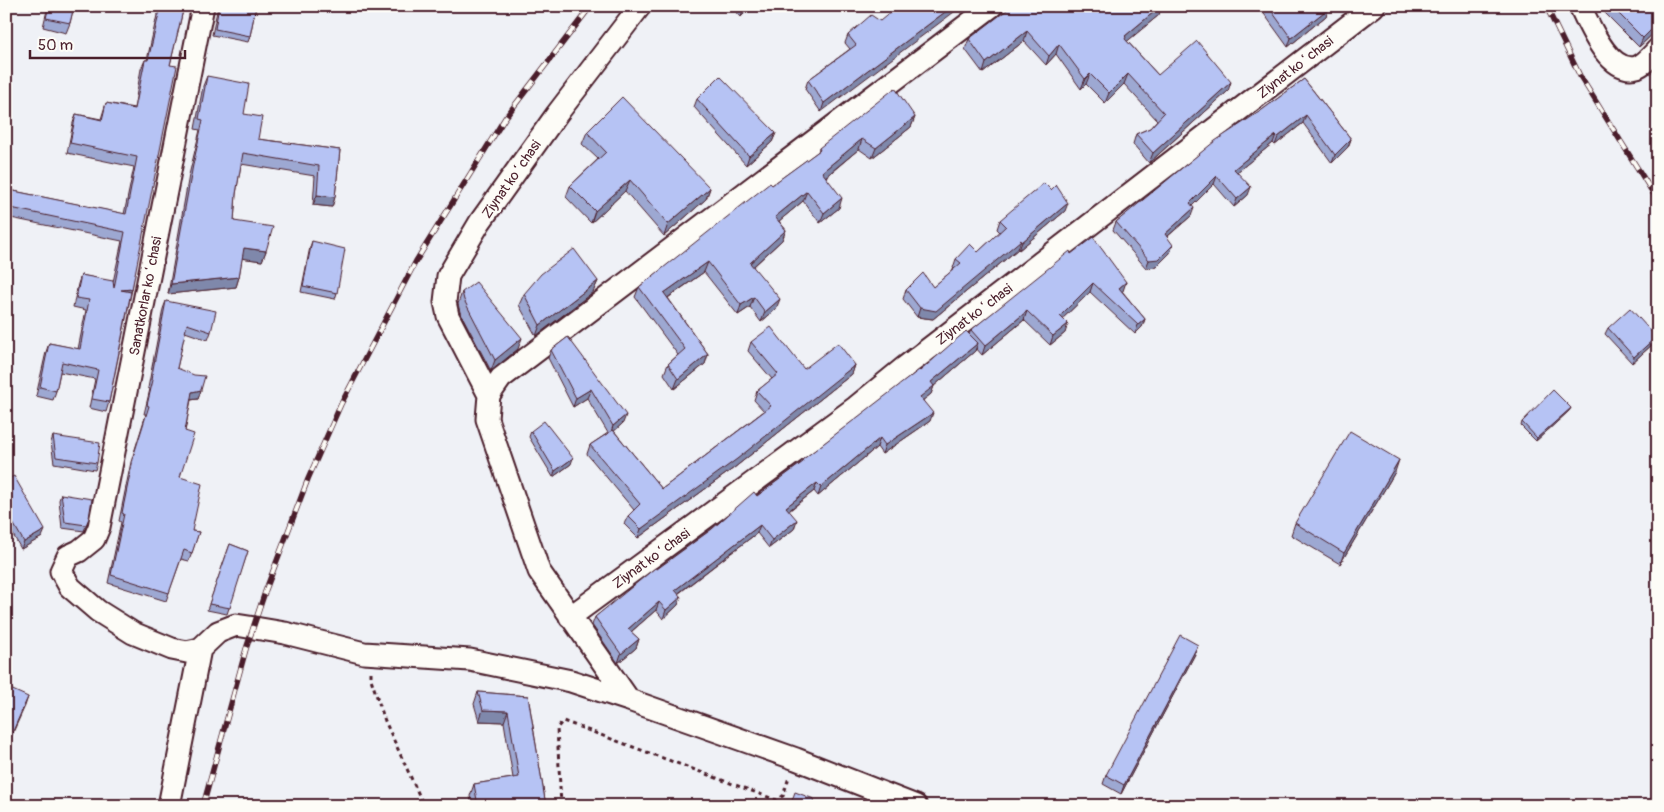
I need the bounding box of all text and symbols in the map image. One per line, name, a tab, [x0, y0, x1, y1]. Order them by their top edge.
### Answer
scale bar	[30, 28, 185, 60]
street label: Ziynat koʻchasi	[1254, 32, 1337, 102]
text: 50 m	[38, 36, 73, 55]
street label: Ziynat koʻchasi	[478, 137, 545, 222]
street label: Sanatkorlar koʻchasi	[126, 235, 165, 357]
street label: Ziynat koʻchasi	[933, 280, 1016, 349]
street label: Ziynat koʻchasi	[609, 524, 694, 592]

